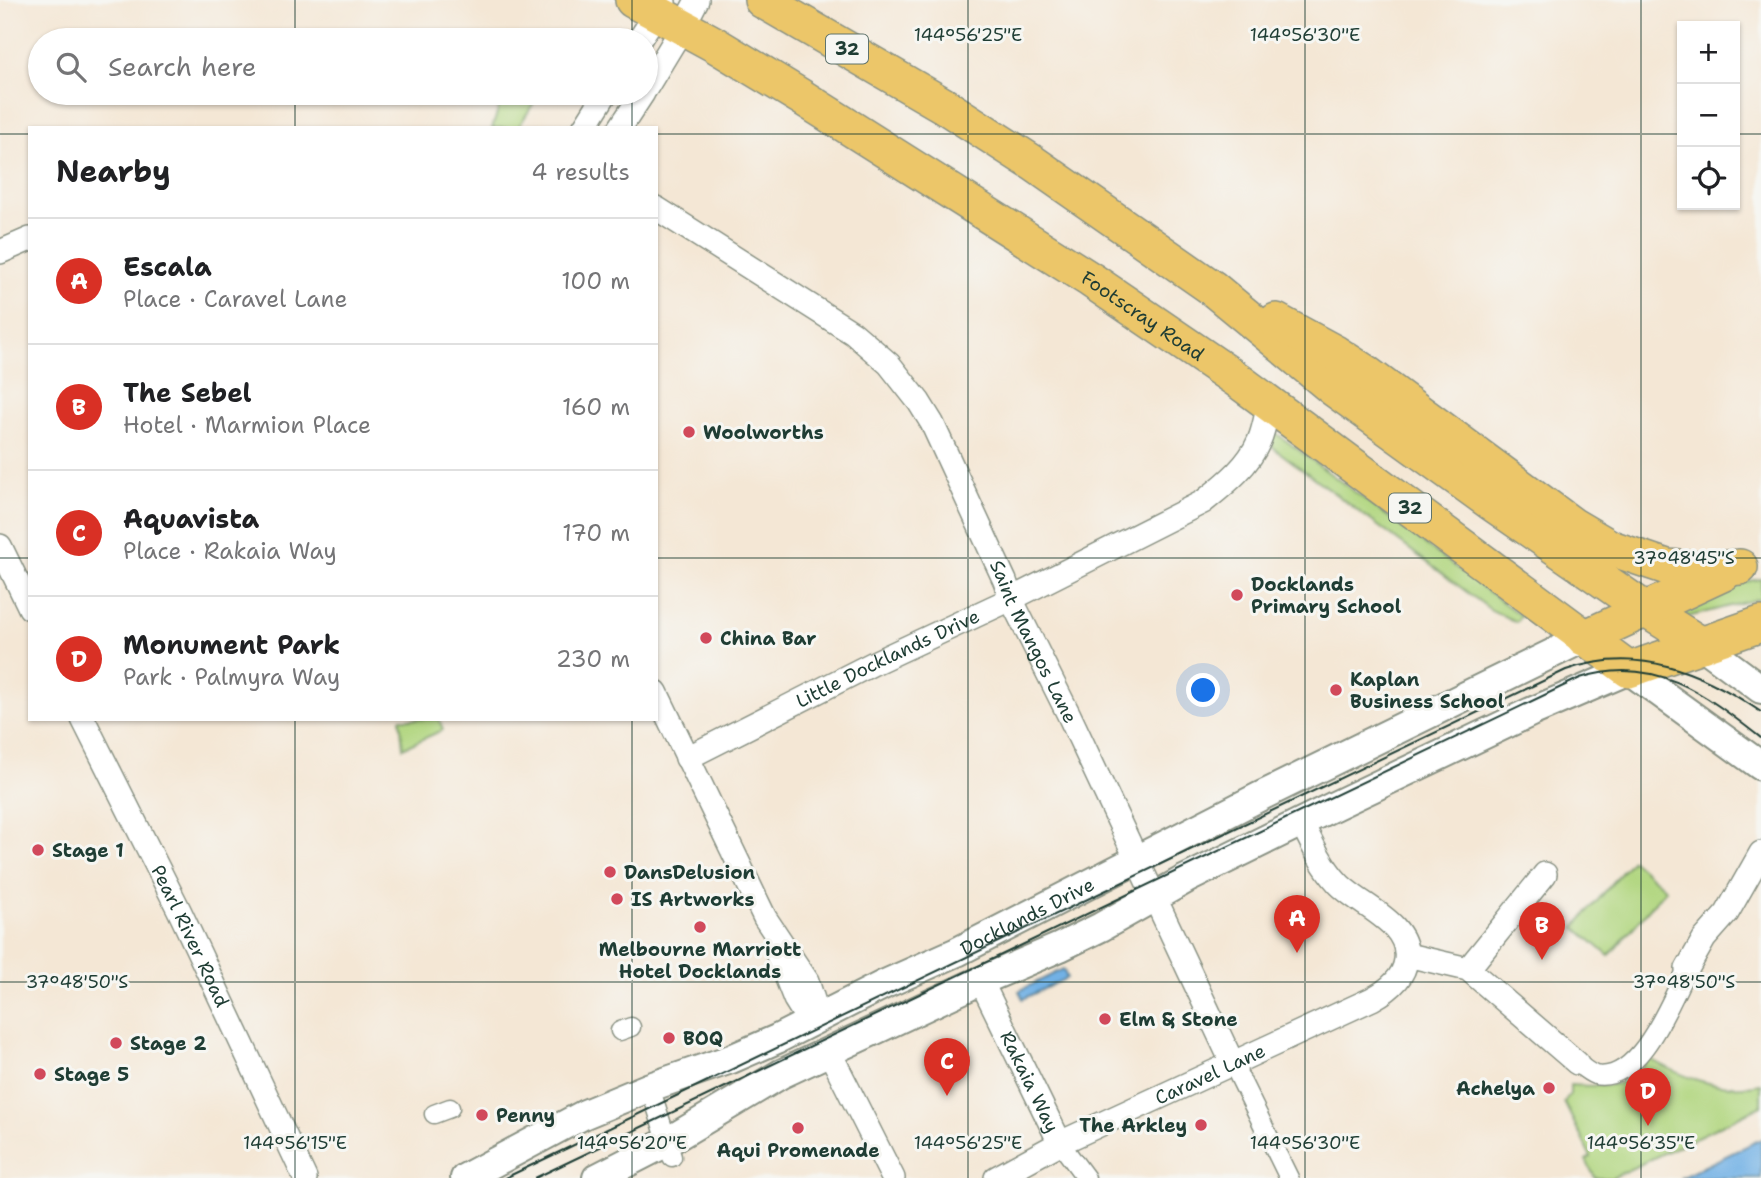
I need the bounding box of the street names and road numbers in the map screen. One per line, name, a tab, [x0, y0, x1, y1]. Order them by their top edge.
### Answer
road number: 32	[826, 34, 868, 64]
street label: Footscray Road	[1077, 265, 1209, 367]
road number: 32	[1389, 494, 1431, 522]
street label: Saint Mangos Lane	[984, 556, 1083, 727]
street label: Little Docklands Drive	[792, 603, 984, 714]
street label: Pearl River Road	[145, 861, 235, 1011]
street label: Docklands Drive	[956, 872, 1099, 961]
street label: Rakaia Way	[994, 1027, 1065, 1137]
street label: Caravel Lane	[1151, 1038, 1269, 1111]

